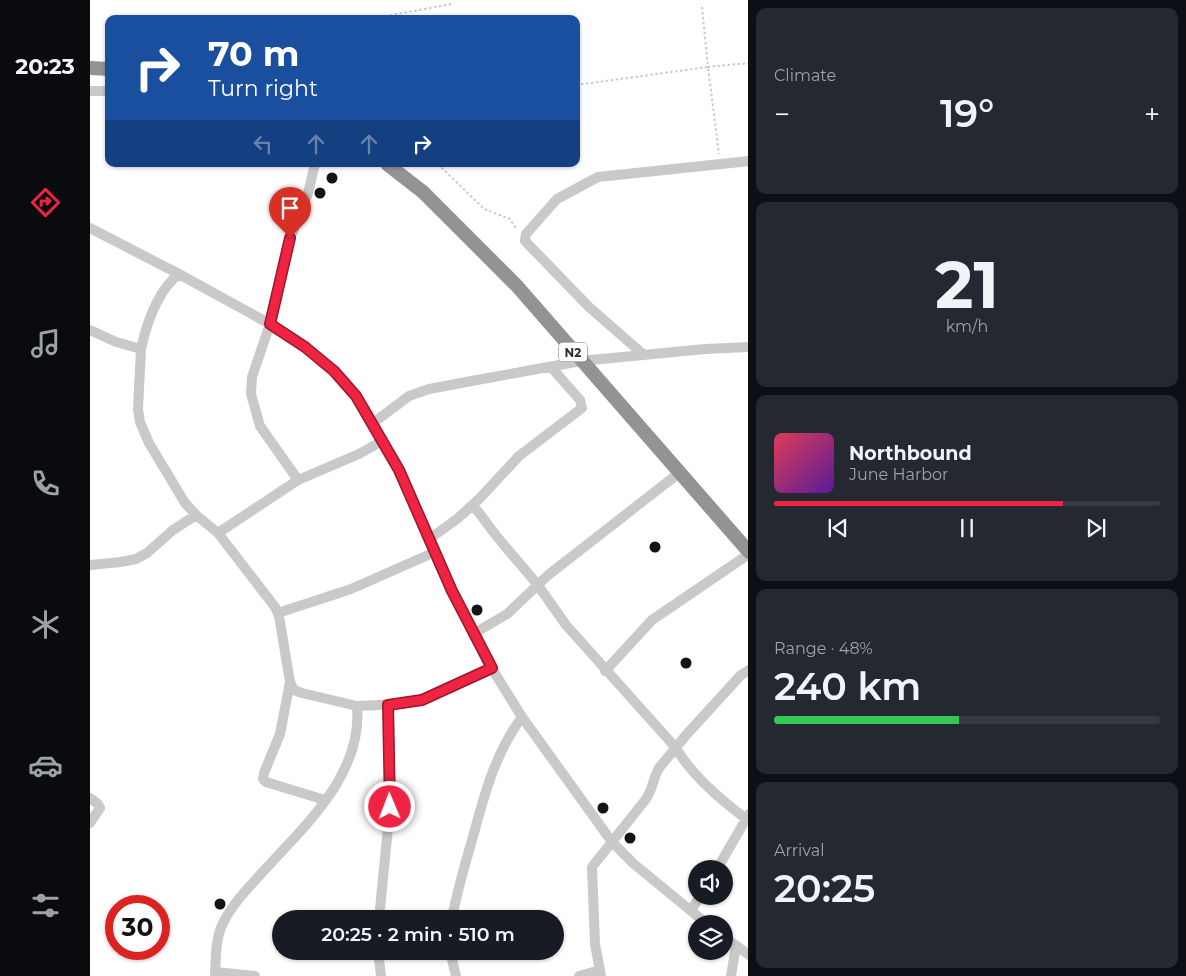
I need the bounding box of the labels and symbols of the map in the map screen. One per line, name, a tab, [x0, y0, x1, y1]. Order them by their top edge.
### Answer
pin	[269, 187, 311, 238]
road number: N2	[559, 342, 587, 362]
position arrow	[363, 780, 415, 832]
speed limit sign: 30	[105, 895, 170, 960]

